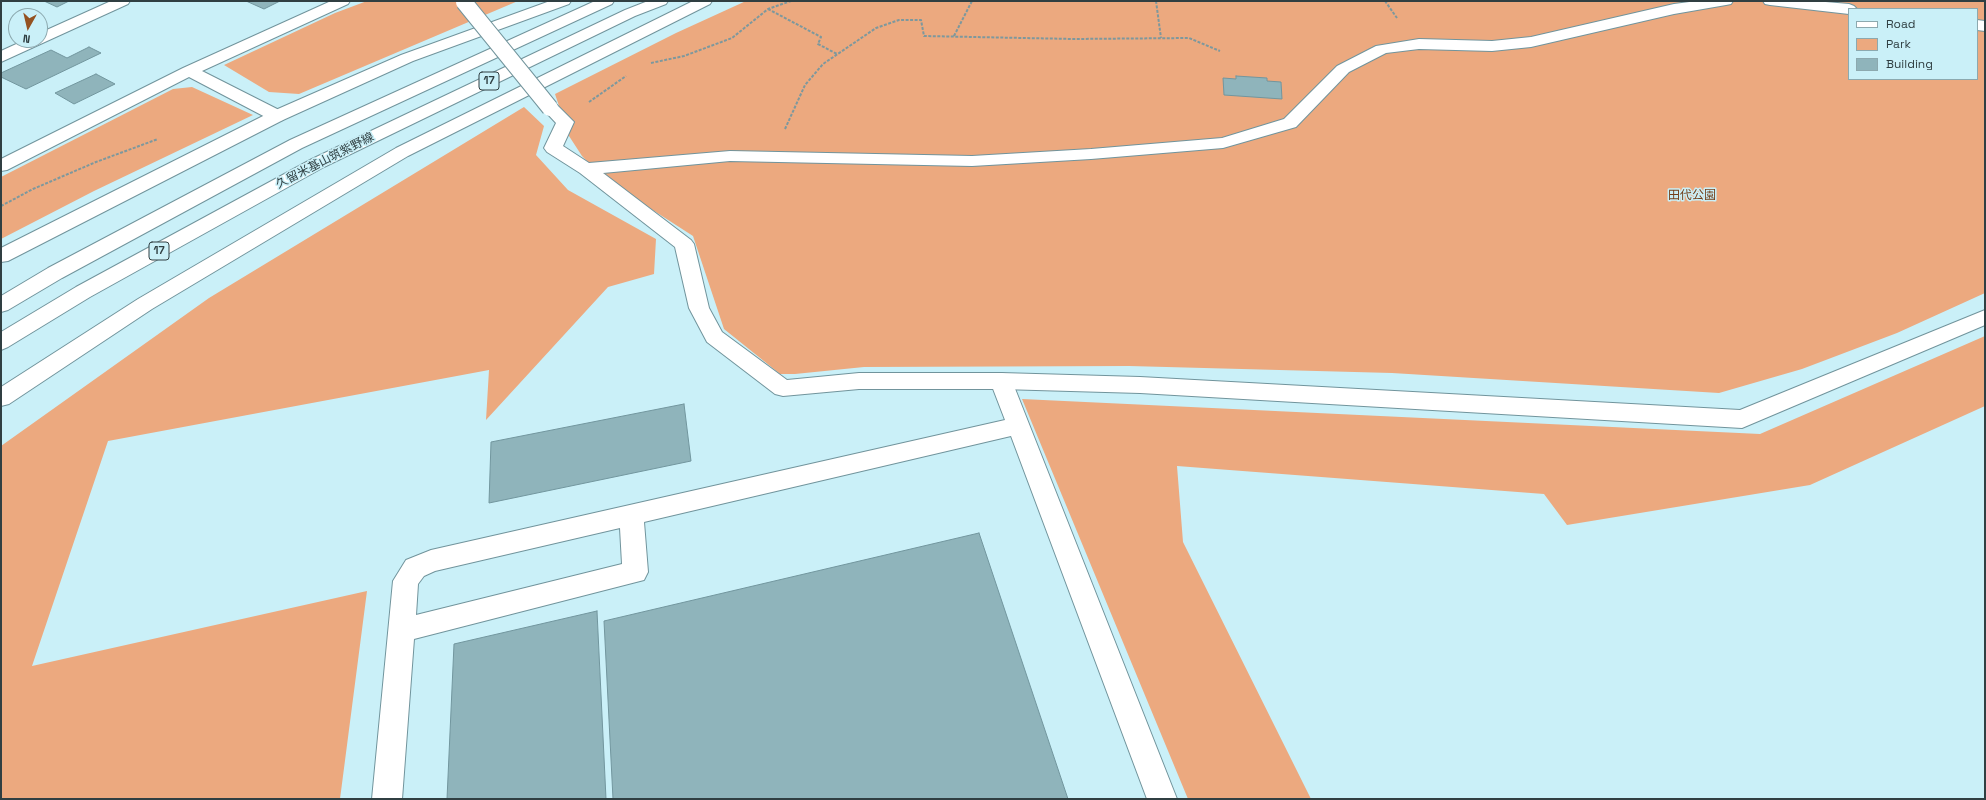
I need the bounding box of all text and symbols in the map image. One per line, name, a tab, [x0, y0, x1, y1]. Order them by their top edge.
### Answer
north arrow	[8, 8, 48, 48]
legend	[1848, 8, 1978, 80]
text: Road	[1886, 16, 1915, 32]
text: N	[22, 31, 31, 46]
text: Park	[1886, 36, 1911, 52]
text: Building	[1886, 56, 1933, 72]
road number: 17	[479, 72, 499, 90]
street label: 久留米基山筑紫野線	[274, 130, 376, 192]
park label: 田代公園	[1668, 189, 1716, 203]
road number: 17	[149, 242, 169, 260]

